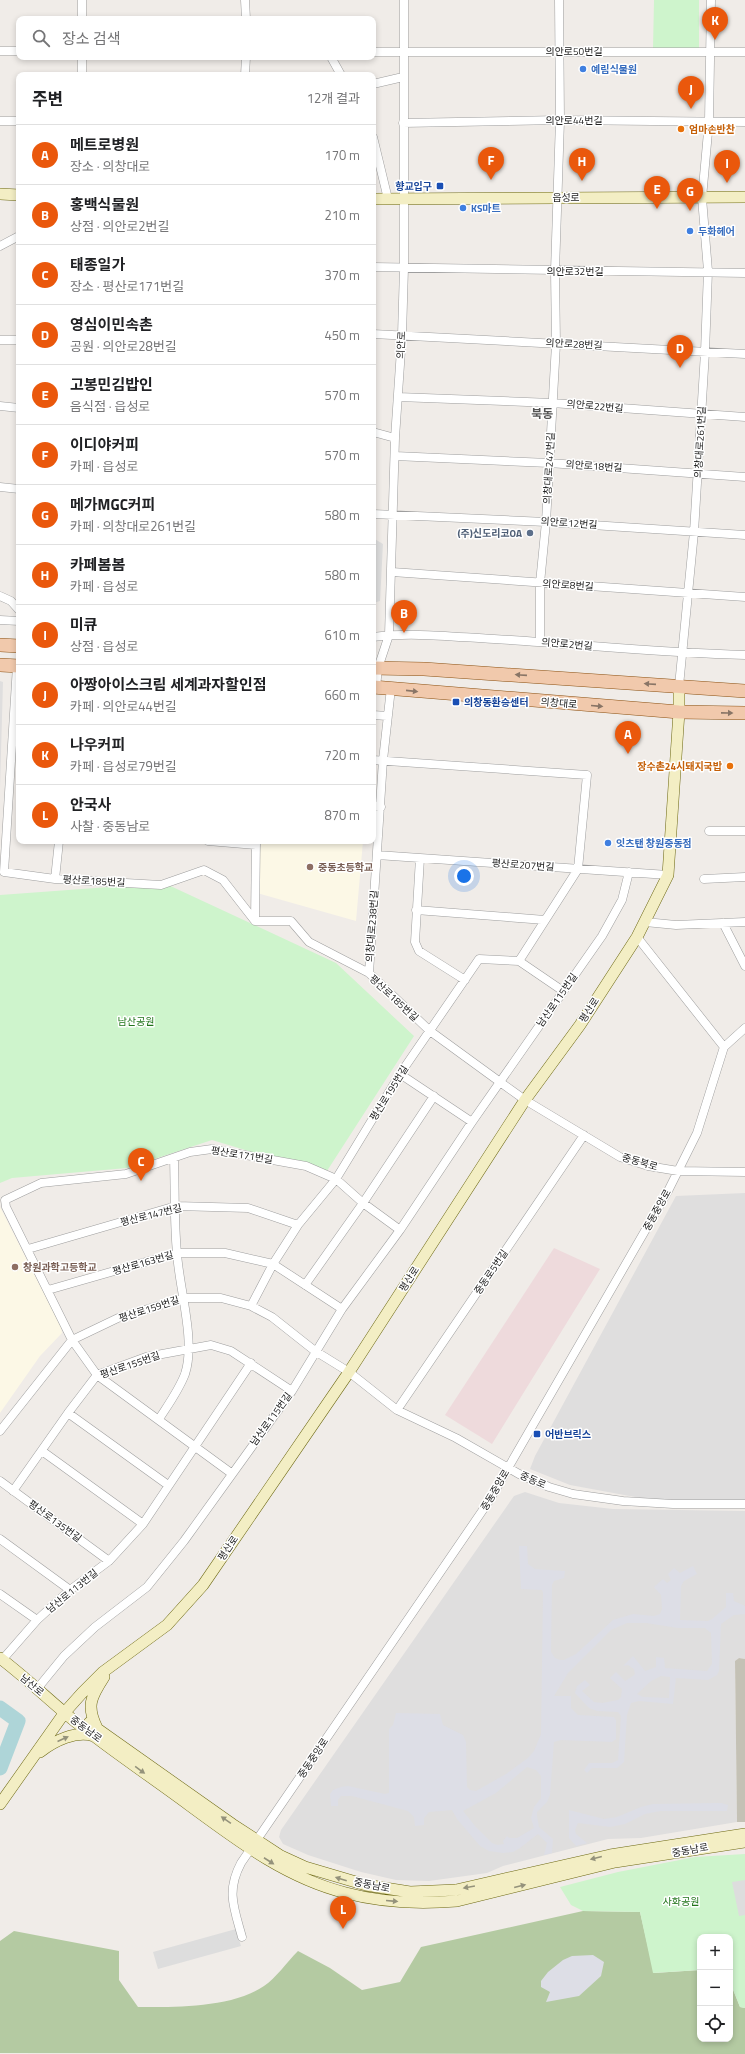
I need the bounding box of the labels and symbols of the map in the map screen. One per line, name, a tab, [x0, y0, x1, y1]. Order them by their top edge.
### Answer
pin: K	[702, 7, 728, 40]
street label: 의안로50번길	[545, 44, 603, 59]
place label: 예림식물원	[591, 62, 637, 77]
marker: 예림식물원	[578, 64, 588, 74]
pin: J	[678, 76, 704, 109]
street label: 의안로44번길	[545, 113, 603, 128]
place label: 엄마손반찬	[689, 122, 735, 137]
marker: 엄마손반찬	[676, 124, 686, 134]
pin: F	[478, 147, 504, 180]
pin: H	[569, 148, 595, 181]
pin: I	[714, 150, 740, 183]
pin: E	[644, 176, 670, 209]
pin: G	[677, 178, 703, 211]
place label: 향교입구	[395, 179, 432, 194]
marker: 향교입구	[435, 181, 445, 191]
street label: 읍성로	[552, 190, 580, 205]
place label: KS마트	[471, 201, 501, 216]
marker: KS마트	[458, 203, 468, 213]
place label: 두화헤어	[698, 224, 735, 239]
marker: 두화헤어	[685, 226, 695, 236]
street label: 의안로32번길	[546, 264, 604, 279]
street label: 의안로	[393, 331, 409, 359]
street label: 의안로28번길	[545, 335, 603, 353]
pin: D	[667, 335, 693, 368]
street label: 의안로22번길	[566, 396, 624, 416]
district label: 북동	[531, 404, 553, 423]
street label: 의창대로261번길	[691, 406, 709, 478]
street label: 의창대로247번길	[540, 432, 558, 504]
street label: 의안로18번길	[565, 457, 623, 475]
street label: 의안로12번길	[540, 514, 598, 532]
place label: (주)신도리코OA	[457, 526, 522, 541]
marker: (주)신도리코OA	[525, 528, 535, 538]
street label: 의안로8번길	[542, 576, 594, 594]
pin: B	[391, 600, 417, 633]
street label: 의안로2번길	[541, 634, 593, 654]
one-way arrow	[515, 672, 527, 679]
one-way arrow	[644, 680, 656, 687]
one-way arrow	[406, 687, 418, 694]
street label: 의창대로	[540, 694, 578, 712]
place label: 의창동환승센터	[464, 695, 528, 710]
marker: 의창동환승센터	[451, 697, 461, 707]
one-way arrow	[591, 702, 603, 709]
one-way arrow	[721, 709, 733, 716]
pin: A	[615, 721, 641, 754]
place label: 장수촌24시돼지국밥	[637, 759, 723, 774]
marker: 장수촌24시돼지국밥	[725, 761, 735, 771]
place label: 잇츠탠 창원중동점	[616, 836, 692, 851]
marker: 잇츠탠 창원중동점	[603, 838, 613, 848]
street label: 평산로207번길	[491, 855, 555, 875]
place label: 중동초등학교	[318, 860, 373, 875]
marker: 중동초등학교	[305, 862, 315, 872]
your location	[454, 866, 474, 886]
street label: 평산로185번길	[62, 872, 126, 890]
street label: 의창대로238번길	[362, 890, 382, 962]
street label: 남산로115번길	[533, 970, 581, 1030]
street label: 평산로185번길	[366, 971, 422, 1025]
street label: 평산로	[575, 994, 603, 1026]
park label: 남산공원	[118, 1014, 154, 1029]
street label: 평산로195번길	[366, 1062, 412, 1124]
street label: 평산로171번길	[210, 1143, 274, 1167]
pin: C	[128, 1148, 154, 1181]
street label: 중동북로	[620, 1150, 660, 1174]
street label: 중동중앙로	[639, 1186, 675, 1234]
street label: 평산로147번길	[119, 1200, 183, 1230]
street label: 중동로5번길	[470, 1246, 512, 1298]
street label: 평산로163번길	[111, 1247, 175, 1279]
place label: 창원과학고등학교	[23, 1260, 97, 1275]
marker: 창원과학고등학교	[10, 1262, 20, 1272]
street label: 평산로	[395, 1263, 423, 1295]
street label: 평산로159번길	[117, 1292, 181, 1326]
street label: 평산로155번길	[98, 1348, 162, 1382]
street label: 남산로115번길	[246, 1389, 296, 1449]
place label: 어반브릭스	[545, 1427, 591, 1442]
marker: 어반브릭스	[532, 1429, 542, 1439]
street label: 중동중앙로	[477, 1466, 513, 1514]
street label: 중동로	[517, 1468, 549, 1492]
street label: 평산로135번길	[25, 1496, 85, 1546]
street label: 평산로	[214, 1532, 242, 1564]
street label: 남산로113번길	[43, 1565, 101, 1617]
street label: 남산로	[17, 1670, 47, 1700]
street label: 중동남로	[67, 1712, 105, 1746]
street label: 중동중앙로	[294, 1735, 332, 1781]
one-way arrow	[57, 1736, 68, 1742]
one-way arrow	[135, 1765, 146, 1774]
one-way arrow	[221, 1816, 232, 1824]
street label: 중동남로	[671, 1839, 709, 1861]
one-way arrow	[590, 1855, 602, 1861]
one-way arrow	[264, 1857, 274, 1865]
street label: 중동남로	[353, 1874, 391, 1896]
one-way arrow	[335, 1876, 347, 1882]
one-way arrow	[514, 1883, 526, 1889]
one-way arrow	[463, 1884, 476, 1890]
park label: 사화공원	[663, 1894, 699, 1909]
pin: L	[330, 1896, 356, 1929]
one-way arrow	[386, 1898, 398, 1905]

